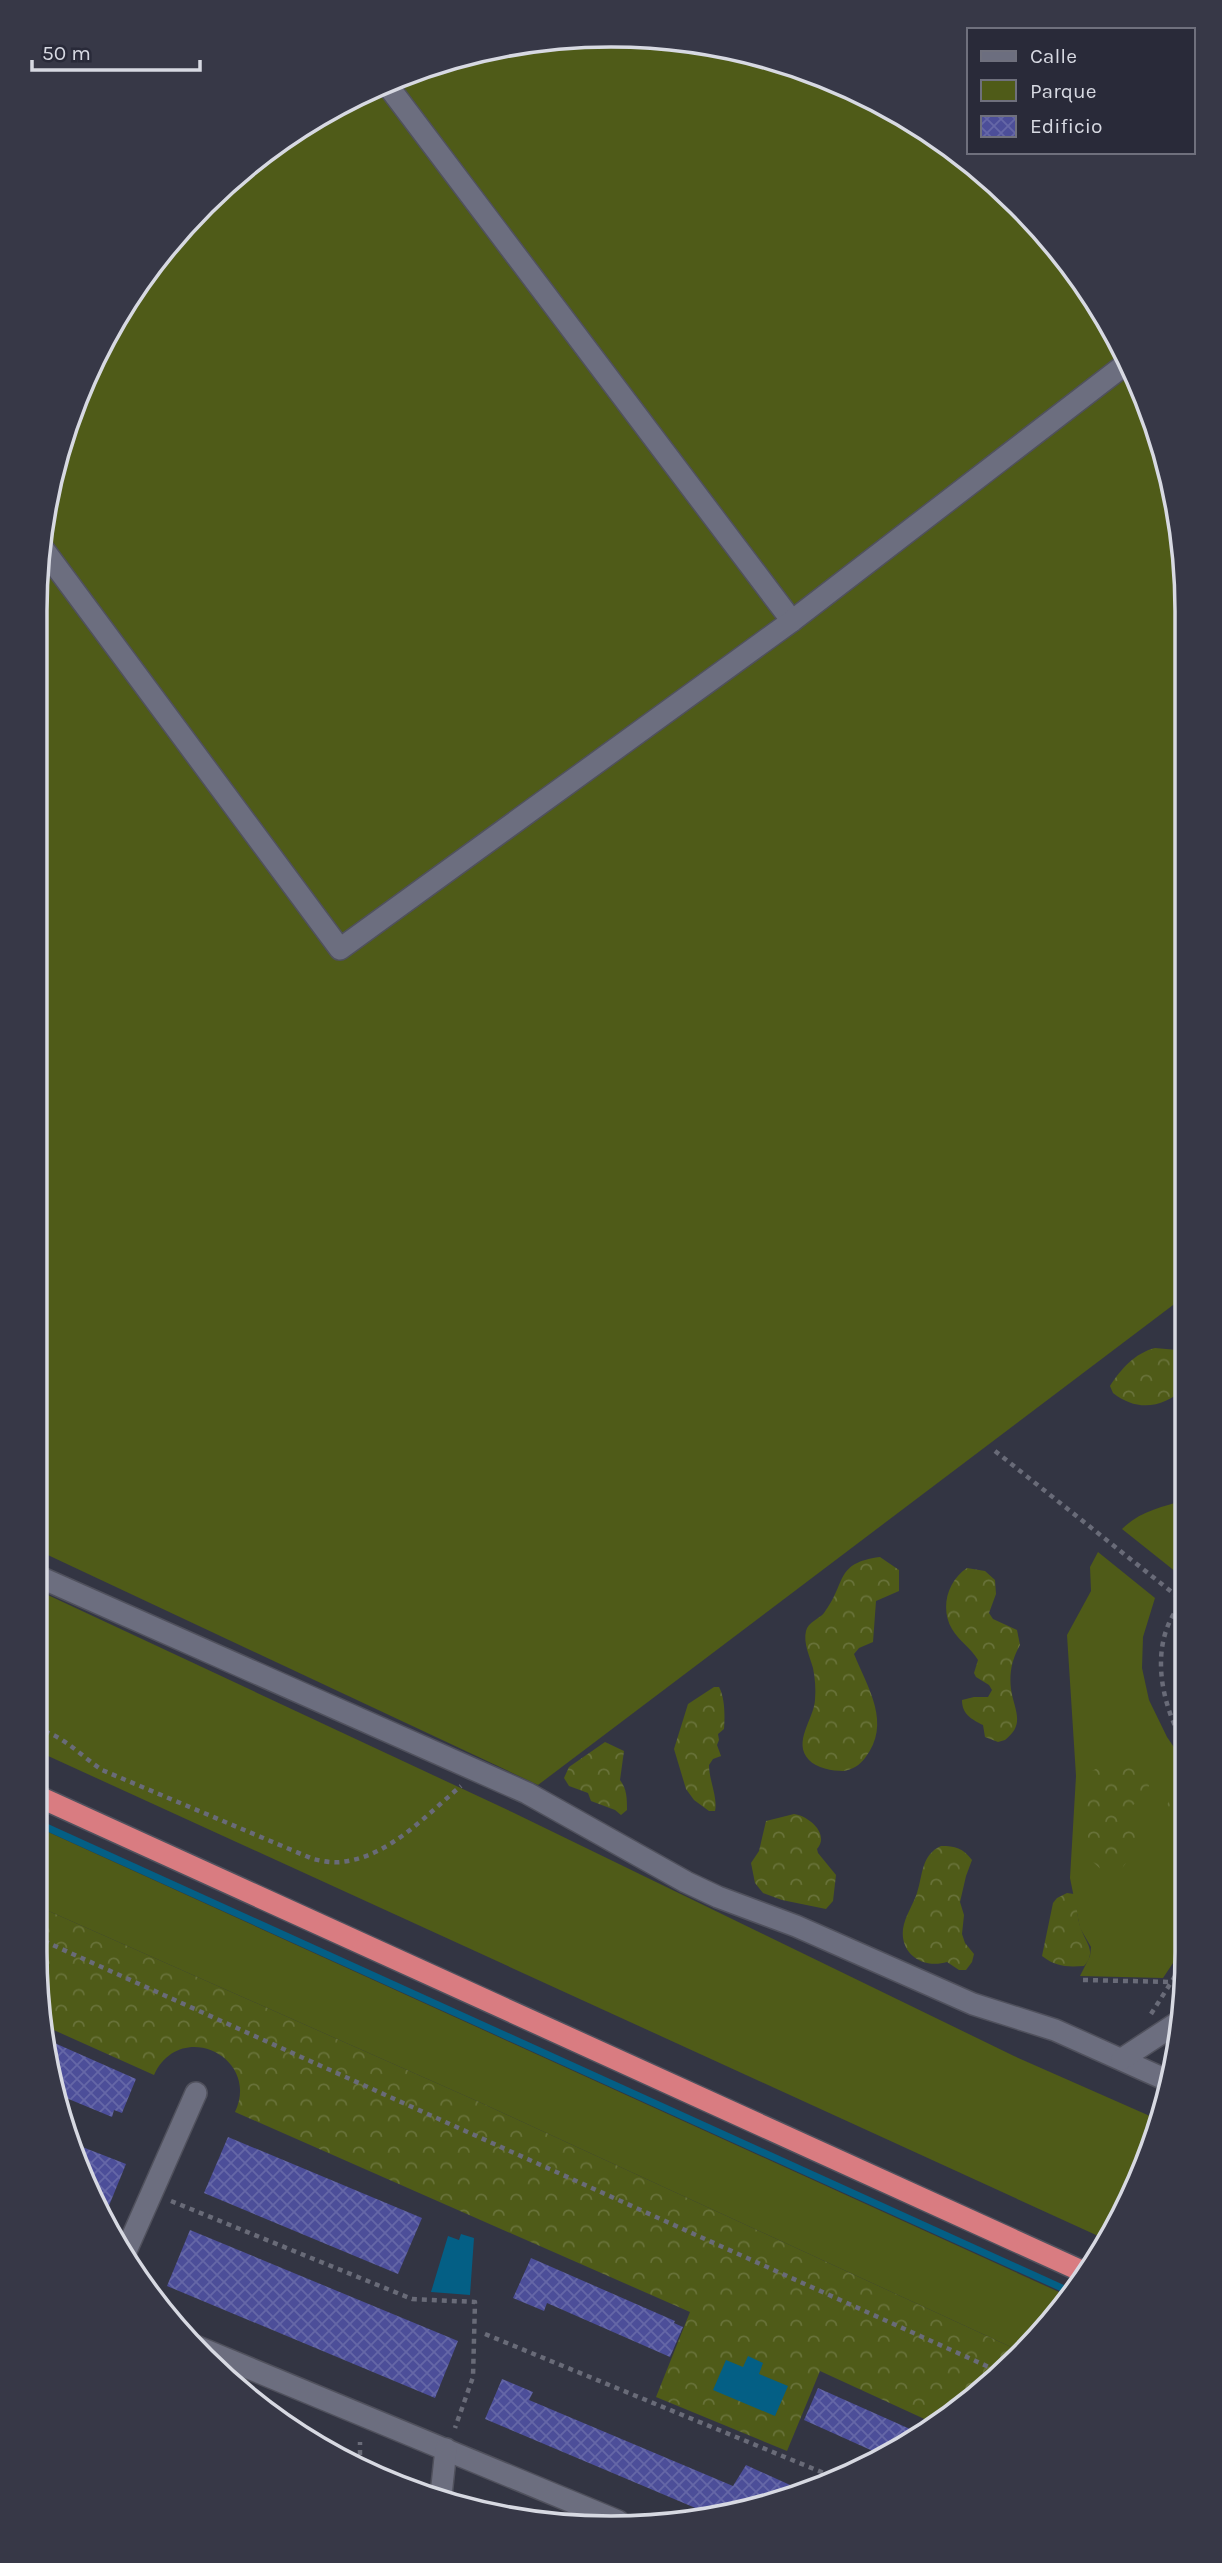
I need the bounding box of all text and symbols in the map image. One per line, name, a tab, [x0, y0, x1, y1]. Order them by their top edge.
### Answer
scale bar	[32, 28, 200, 72]
legend	[967, 28, 1194, 154]
text: 50 m	[42, 41, 91, 65]
text: Calle	[1030, 44, 1077, 68]
text: Parque	[1030, 79, 1097, 103]
text: Edificio	[1030, 114, 1103, 138]

